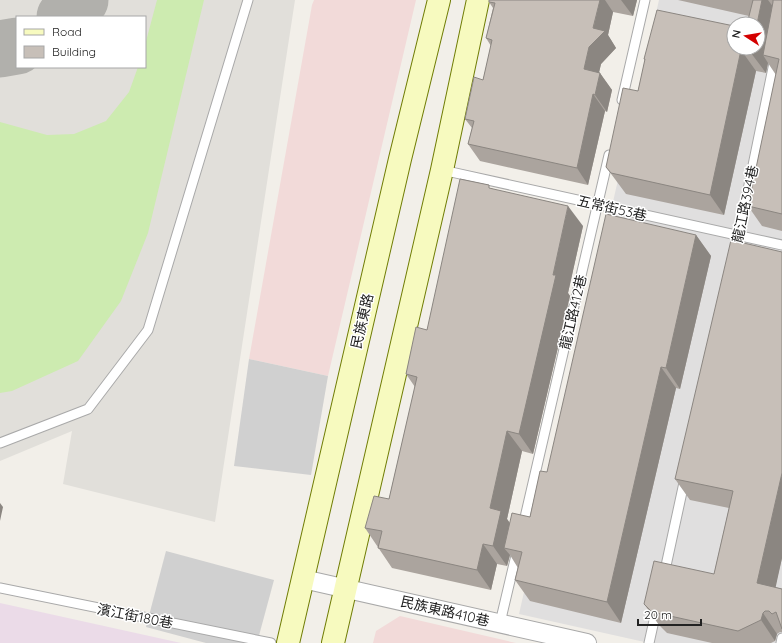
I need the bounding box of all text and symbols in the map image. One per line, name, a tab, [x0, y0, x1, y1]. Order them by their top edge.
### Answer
legend	[16, 16, 146, 68]
north arrow	[726, 16, 766, 56]
text: Road	[52, 24, 82, 39]
text: N	[729, 29, 744, 39]
text: Building	[52, 44, 96, 59]
street label: 龍江路394巷	[728, 164, 762, 244]
street label: 五常街53巷	[575, 191, 649, 225]
street label: 龍江路412巷	[556, 273, 590, 351]
street label: 民族東路	[347, 292, 377, 350]
street label: 民族東路410巷	[399, 592, 491, 630]
street label: 濱江街180巷	[95, 600, 175, 632]
scale bar	[638, 601, 701, 627]
text: 20 m	[644, 607, 672, 622]

